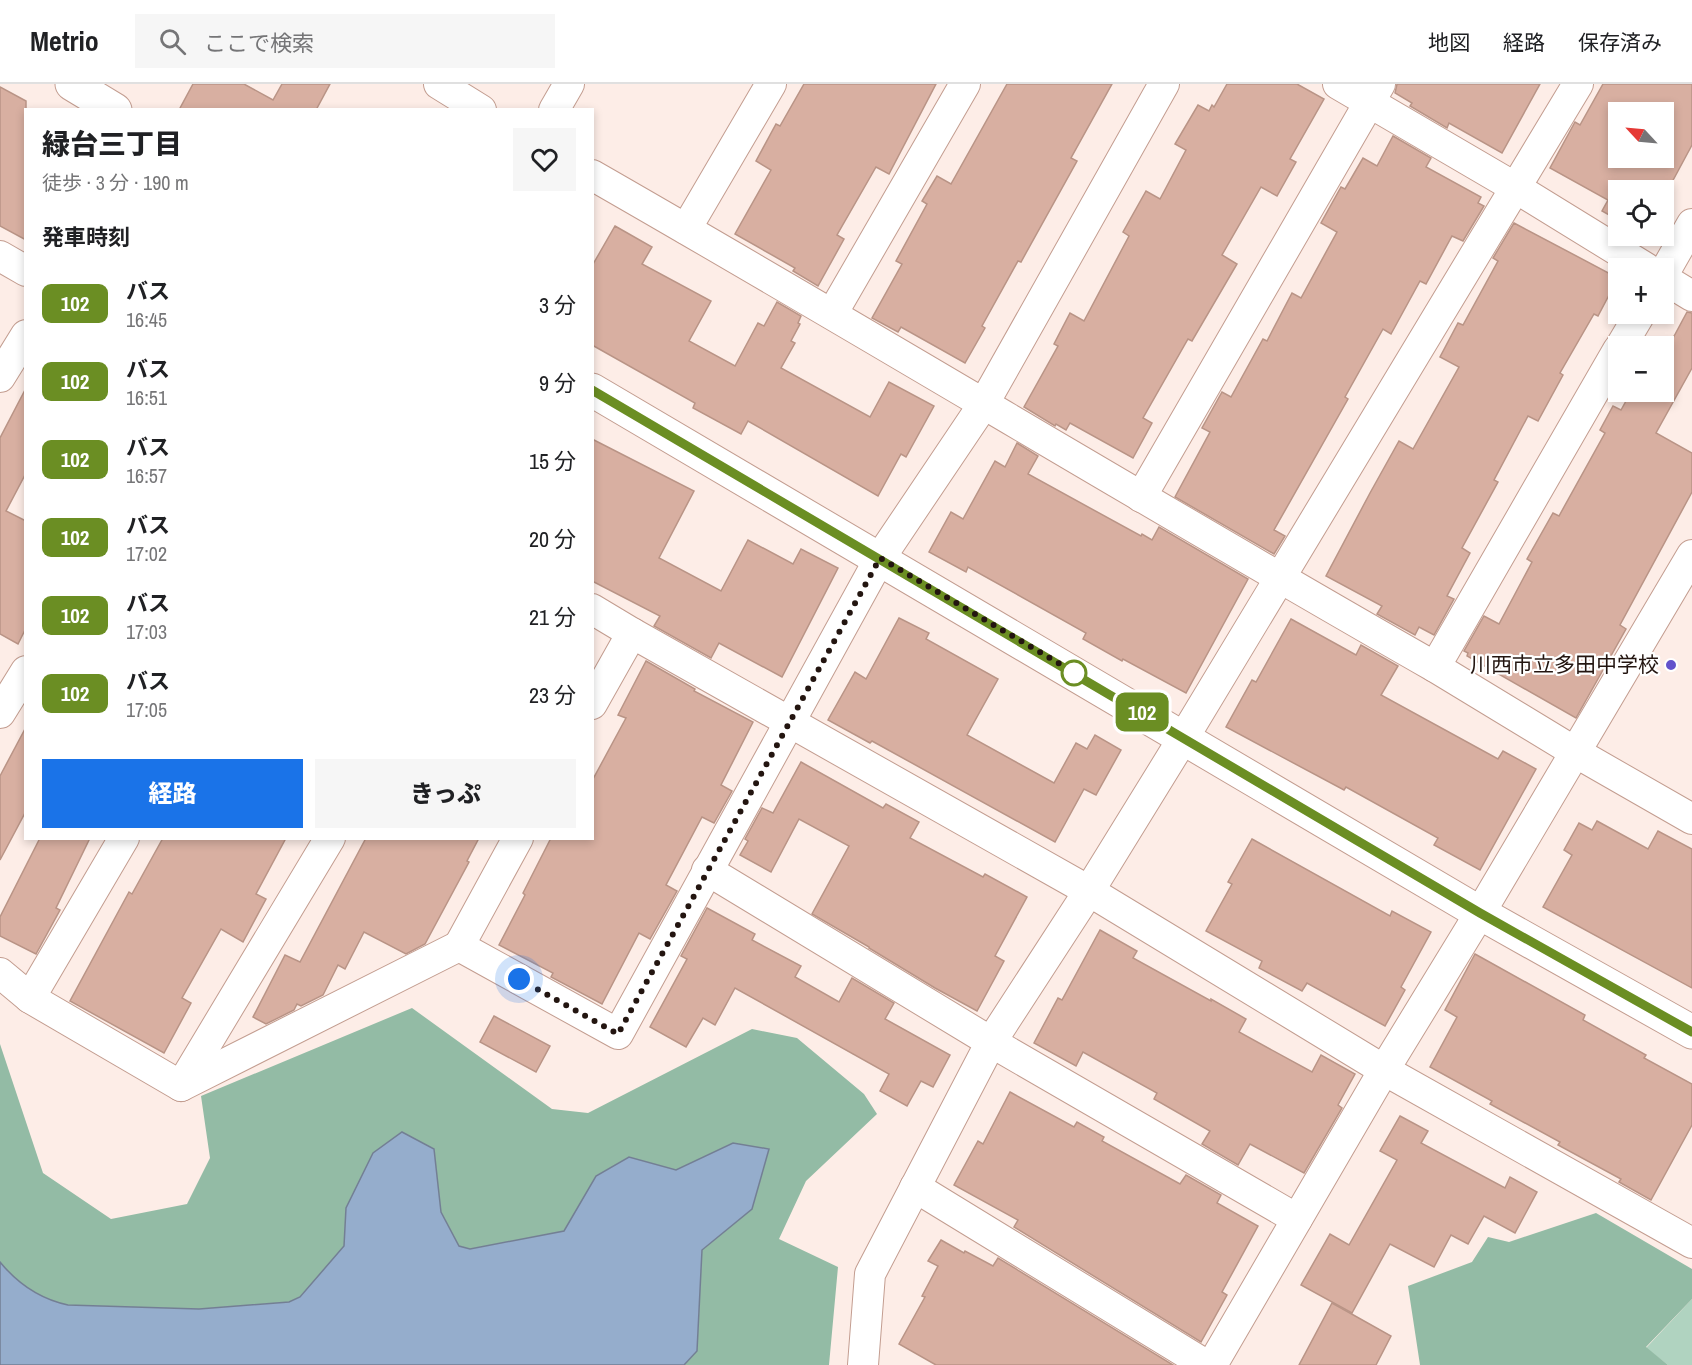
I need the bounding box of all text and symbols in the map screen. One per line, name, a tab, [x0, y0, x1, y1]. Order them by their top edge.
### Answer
search box	[135, 14, 555, 68]
text: Metrio	[30, 22, 99, 60]
icon: search	[156, 25, 189, 58]
text: ここで検索	[204, 28, 314, 58]
text: 地図	[1428, 28, 1470, 57]
text: 経路	[1503, 28, 1545, 57]
text: 保存済み	[1578, 28, 1662, 57]
north arrow	[1608, 102, 1674, 168]
map controls	[1608, 102, 1674, 402]
text: 緑台三丁目	[42, 125, 182, 163]
button: heart	[513, 128, 576, 191]
text: 徒歩 · 3 分 · 190 m	[42, 169, 189, 196]
button: locate	[1608, 180, 1674, 246]
text: 発車時刻	[42, 222, 130, 252]
button: +	[1608, 258, 1674, 324]
text: バス	[126, 276, 170, 306]
text: 102	[61, 289, 89, 318]
text: 3 分	[539, 290, 576, 320]
text: 16:45	[126, 306, 167, 333]
button: −	[1608, 336, 1674, 402]
text: バス	[126, 354, 170, 384]
text: 102	[61, 367, 89, 396]
text: 9 分	[539, 368, 576, 398]
text: 16:51	[126, 384, 167, 411]
text: バス	[126, 432, 170, 462]
text: 102	[61, 445, 89, 474]
text: 15 分	[529, 446, 576, 476]
text: 16:57	[126, 462, 167, 489]
text: バス	[126, 510, 170, 540]
text: 102	[61, 523, 89, 552]
text: 20 分	[529, 524, 576, 554]
text: 17:02	[126, 540, 167, 567]
text: バス	[126, 588, 170, 618]
text: 102	[61, 601, 89, 630]
text: 21 分	[529, 602, 576, 632]
text: 17:03	[126, 618, 167, 645]
place label: 川西市立多田中学校	[1470, 650, 1659, 679]
marker: 川西市立多田中学校	[1664, 658, 1678, 672]
unlabelled marker	[1061, 660, 1087, 686]
text: バス	[126, 666, 170, 696]
text: 102	[61, 679, 89, 708]
text: 23 分	[529, 680, 576, 710]
line badge: 102	[1108, 692, 1176, 732]
text: 17:05	[126, 696, 167, 723]
text: 102	[1128, 698, 1156, 727]
button: 経路	[42, 759, 303, 828]
button: きっぷ	[315, 759, 576, 828]
your location	[504, 964, 534, 994]

